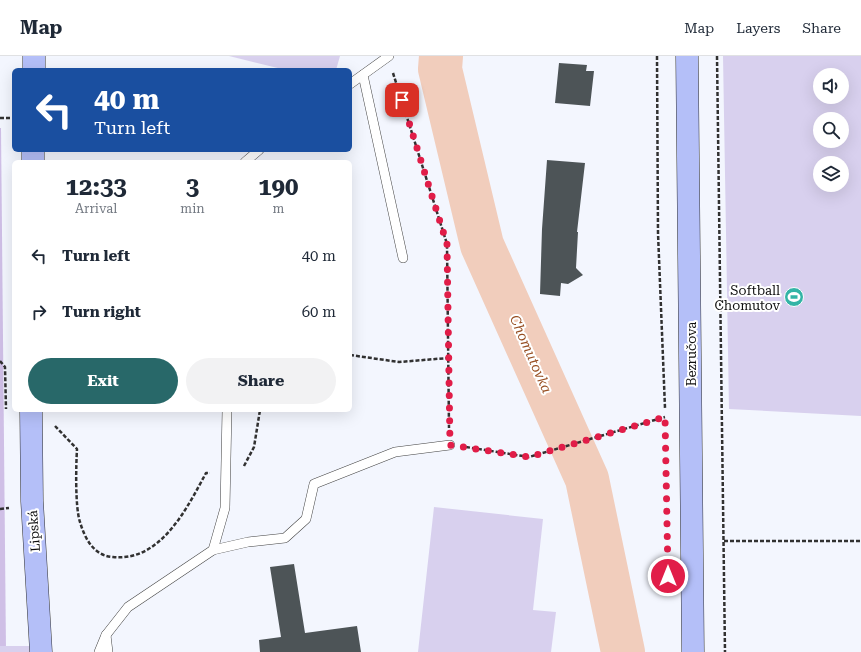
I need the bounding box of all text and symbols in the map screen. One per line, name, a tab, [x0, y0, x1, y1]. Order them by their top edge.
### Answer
text: Map	[20, 16, 62, 39]
text: Map	[684, 20, 714, 36]
text: Layers	[736, 20, 780, 36]
text: Share	[802, 20, 841, 36]
map controls	[813, 68, 849, 192]
button: sound	[813, 68, 849, 104]
text: 40 m	[94, 83, 159, 116]
pin	[385, 83, 419, 117]
icon: left	[28, 84, 80, 136]
icon: arrive	[391, 89, 413, 111]
button: search	[813, 112, 849, 148]
text: Turn left	[94, 117, 170, 138]
button: layers	[813, 156, 849, 192]
text: 12:33	[66, 173, 127, 201]
text: 3	[186, 173, 199, 201]
text: 190	[258, 173, 299, 201]
text: Arrival	[75, 201, 117, 216]
text: min	[180, 201, 205, 216]
text: m	[272, 201, 284, 216]
icon: left	[28, 245, 50, 267]
text: Turn left	[62, 247, 130, 265]
text: 40 m	[302, 247, 336, 265]
place label: Softball Chomutov	[714, 283, 780, 313]
sports icon: Softball Chomutov	[783, 286, 805, 308]
icon: right	[28, 301, 50, 323]
text: Turn right	[62, 303, 141, 321]
text: 60 m	[302, 303, 336, 321]
water label: Chomutovka	[507, 312, 555, 396]
street label: Bezručova	[684, 322, 699, 386]
button: Exit	[28, 358, 178, 404]
button: Share	[186, 358, 336, 404]
street label: Lipská	[25, 510, 43, 552]
position arrow	[647, 555, 689, 597]

